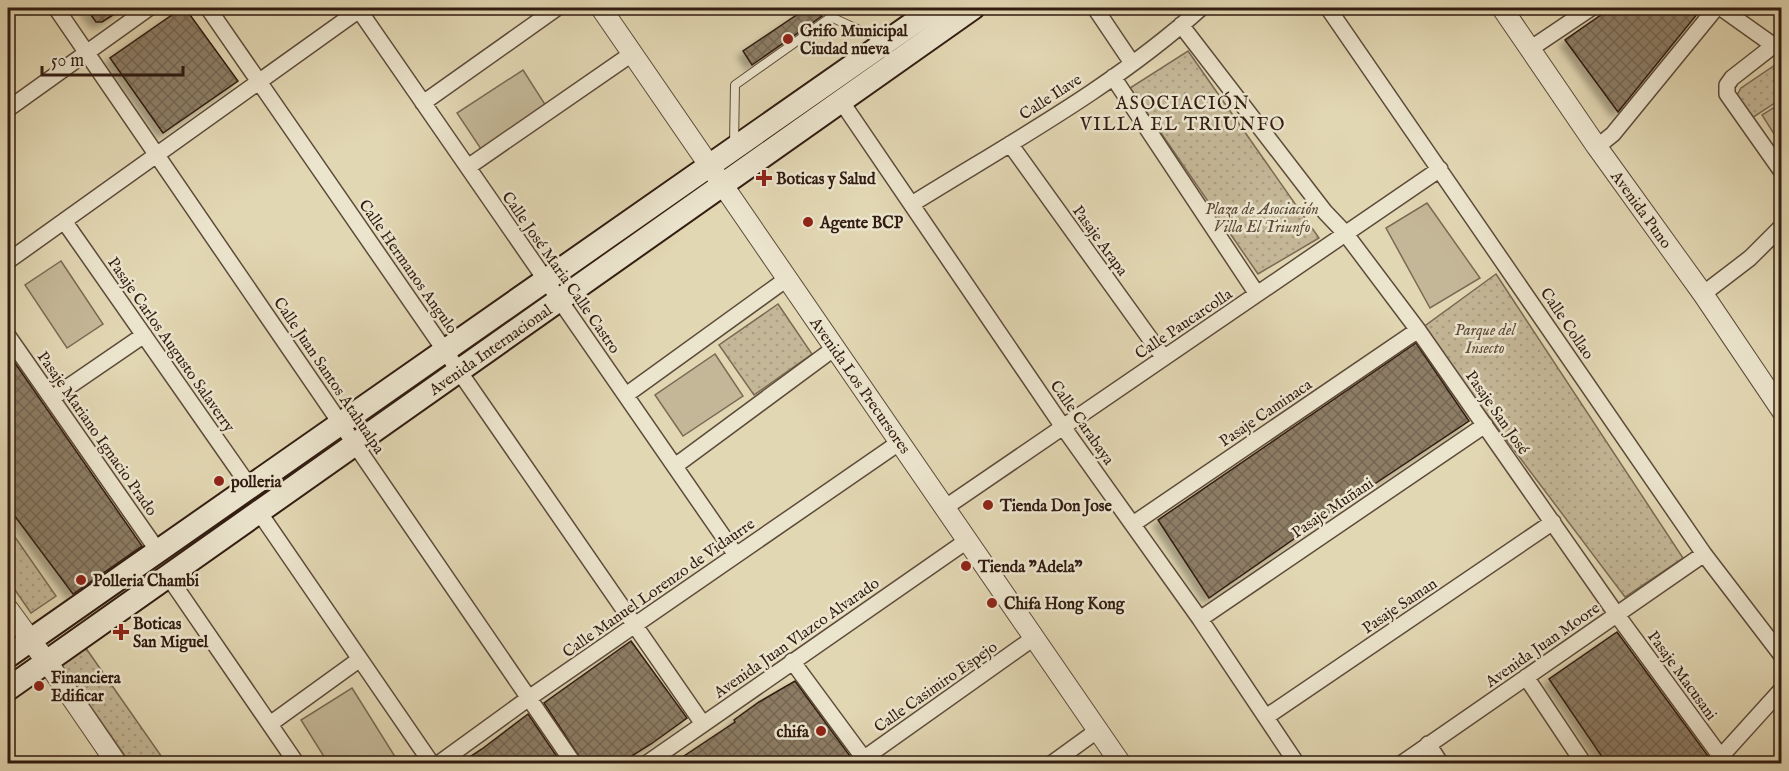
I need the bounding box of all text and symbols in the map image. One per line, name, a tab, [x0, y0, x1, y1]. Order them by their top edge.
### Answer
place label: Grifo Municipal Ciudad nueva	[800, 22, 908, 60]
marker: Grifo Municipal Ciudad nueva	[781, 32, 795, 46]
scale bar	[42, 39, 183, 77]
text: 50 m	[51, 50, 84, 73]
street label: Calle Ilave	[1016, 70, 1086, 125]
district label: ASOCIACIÓN VILLA EL TRIUNFO	[1079, 91, 1286, 137]
street label: Avenida Puno	[1605, 167, 1675, 253]
place label: Boticas y Salud	[776, 170, 876, 190]
marker: Boticas y Salud	[757, 171, 771, 185]
street label: Calle José Maria Calle Castro	[497, 188, 624, 358]
street label: Calle Hermanos Angulo	[353, 196, 461, 338]
park label: Plaza de Asociación Villa El Triunfo	[1205, 200, 1319, 238]
street label: Pasaje Arapa	[1067, 202, 1132, 280]
place label: Agente BCP	[819, 214, 904, 234]
marker: Agente BCP	[801, 215, 815, 229]
street label: Pasaje Carlos Augusto Salaverry	[102, 254, 239, 437]
street label: Calle Collao	[1535, 284, 1598, 364]
street label: Calle Paucarcolla	[1132, 285, 1237, 365]
street label: Calle Juan Santos Atahualpa	[268, 294, 388, 458]
street label: Avenida Internacional	[425, 300, 557, 401]
street label: Avenida Los Precursores	[804, 313, 914, 459]
park label: Parque del Insecto	[1455, 321, 1516, 359]
street label: Pasaje Mariano Ignacio Prado	[32, 348, 161, 521]
street label: Pasaje San José	[1460, 367, 1533, 459]
street label: Pasaje Caminaca	[1216, 375, 1316, 452]
street label: Calle Carabaya	[1045, 377, 1118, 469]
place label: polleria	[230, 473, 282, 493]
marker: polleria	[212, 474, 226, 488]
street label: Pasaje Muñani	[1288, 474, 1378, 543]
place label: Tienda Don Jose	[999, 497, 1112, 517]
marker: Tienda Don Jose	[981, 498, 995, 512]
street label: Calle Manuel Lorenzo de Vidaurre	[559, 514, 759, 663]
place label: Tienda "Adela"	[977, 558, 1083, 578]
marker: Tienda "Adela"	[959, 559, 973, 573]
place label: Polleria Chambi	[93, 572, 200, 592]
marker: Polleria Chambi	[74, 573, 88, 587]
street label: Avenida Juan Vlazco Alvarado	[710, 574, 884, 704]
street label: Pasaje Saman	[1359, 574, 1442, 639]
place label: Chifa Hong Kong	[1004, 595, 1126, 615]
marker: Chifa Hong Kong	[985, 596, 999, 610]
street label: Avenida Juan Moore	[1481, 599, 1604, 693]
place label: Boticas San Miguel	[133, 615, 209, 653]
marker: Boticas San Miguel	[114, 625, 128, 639]
street label: Pasaje Macusani	[1642, 628, 1721, 725]
street label: Calle Casimiro Espejo	[871, 637, 1002, 738]
place label: Financiera Edificar	[51, 669, 122, 707]
marker: Financiera Edificar	[32, 679, 46, 693]
place label: chifa	[777, 723, 810, 743]
marker: chifa	[814, 724, 828, 738]

